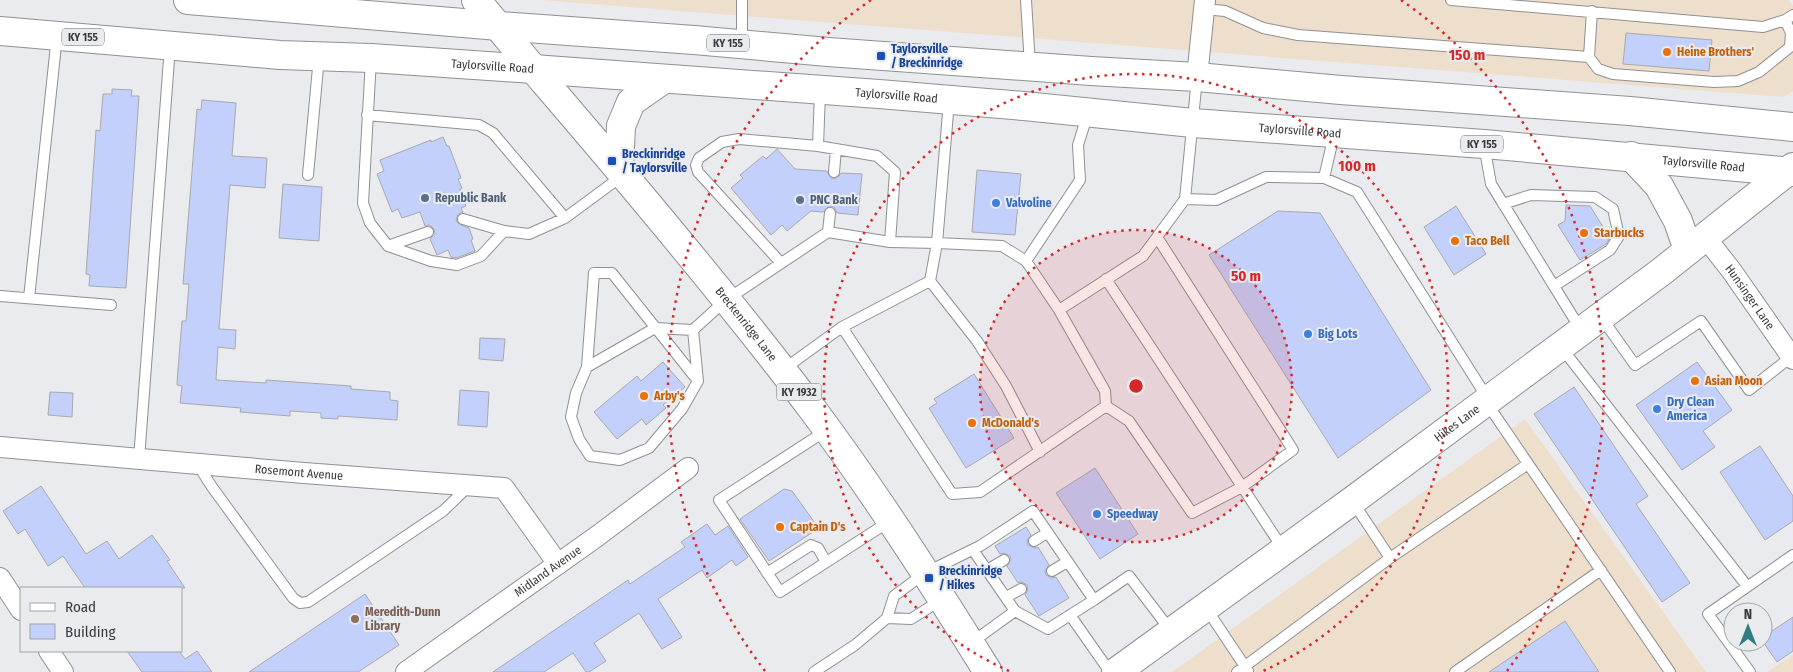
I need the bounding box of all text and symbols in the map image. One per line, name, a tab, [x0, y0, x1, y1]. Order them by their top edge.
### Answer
road number: KY 155	[62, 28, 104, 46]
road number: KY 155	[707, 34, 749, 52]
place label: Taylorsville / Breckinridge	[891, 42, 963, 70]
place label: Heine Brothers'	[1677, 45, 1754, 59]
text: 150 m	[1449, 46, 1485, 64]
marker: Heine Brothers'	[1661, 46, 1673, 58]
marker: Taylorsville / Breckinridge	[875, 50, 887, 62]
street label: Taylorsville Road	[451, 56, 534, 76]
street label: Taylorsville Road	[855, 85, 938, 106]
street label: Taylorsville Road	[1258, 121, 1342, 141]
road number: KY 155	[1461, 136, 1503, 152]
place label: Breckinridge / Taylorsville	[622, 147, 687, 175]
street label: Taylorsville Road	[1662, 153, 1746, 175]
marker: Breckinridge / Taylorsville	[606, 155, 618, 167]
text: 100 m	[1338, 157, 1376, 175]
place label: Republic Bank	[435, 191, 507, 205]
marker: Republic Bank	[419, 192, 431, 204]
place label: PNC Bank	[810, 193, 858, 207]
marker: PNC Bank	[794, 194, 806, 206]
place label: Valvoline	[1005, 196, 1052, 210]
marker: Valvoline	[990, 197, 1002, 209]
place label: Starbucks	[1594, 226, 1645, 240]
marker: Starbucks	[1578, 227, 1590, 239]
place label: Taco Bell	[1465, 234, 1510, 248]
marker: Taco Bell	[1449, 235, 1461, 247]
street label: Hunsinger Lane	[1722, 262, 1777, 332]
text: 50 m	[1231, 267, 1261, 285]
street label: Breckenridge Lane	[712, 284, 780, 364]
place label: Big Lots	[1318, 327, 1358, 341]
marker: Big Lots	[1302, 328, 1314, 340]
place label: Asian Moon	[1704, 374, 1762, 388]
marker: Asian Moon	[1689, 375, 1701, 387]
centre of rings	[1127, 377, 1145, 395]
road number: KY 1932	[776, 384, 822, 401]
place label: Arby's	[653, 389, 686, 403]
marker: Arby's	[638, 390, 650, 402]
place label: Dry Clean America	[1666, 395, 1714, 423]
street label: Hikes Lane	[1431, 402, 1482, 445]
marker: Dry Clean America	[1651, 403, 1663, 415]
place label: McDonald's	[982, 416, 1040, 430]
marker: McDonald's	[966, 417, 978, 429]
street label: Rosemont Avenue	[254, 462, 344, 483]
place label: Speedway	[1107, 507, 1158, 521]
marker: Speedway	[1091, 508, 1103, 520]
place label: Captain D's	[790, 520, 846, 534]
marker: Captain D's	[774, 521, 786, 533]
street label: Midland Avenue	[512, 543, 584, 600]
place label: Breckinridge / Hikes	[939, 564, 1002, 592]
marker: Breckinridge / Hikes	[923, 572, 935, 584]
legend	[20, 587, 182, 652]
text: Road	[65, 598, 96, 616]
north arrow	[1723, 602, 1773, 652]
place label: Meredith-Dunn Library	[365, 605, 440, 633]
text: N	[1744, 606, 1752, 623]
marker: Meredith-Dunn Library	[349, 613, 361, 625]
text: Building	[65, 623, 116, 641]

